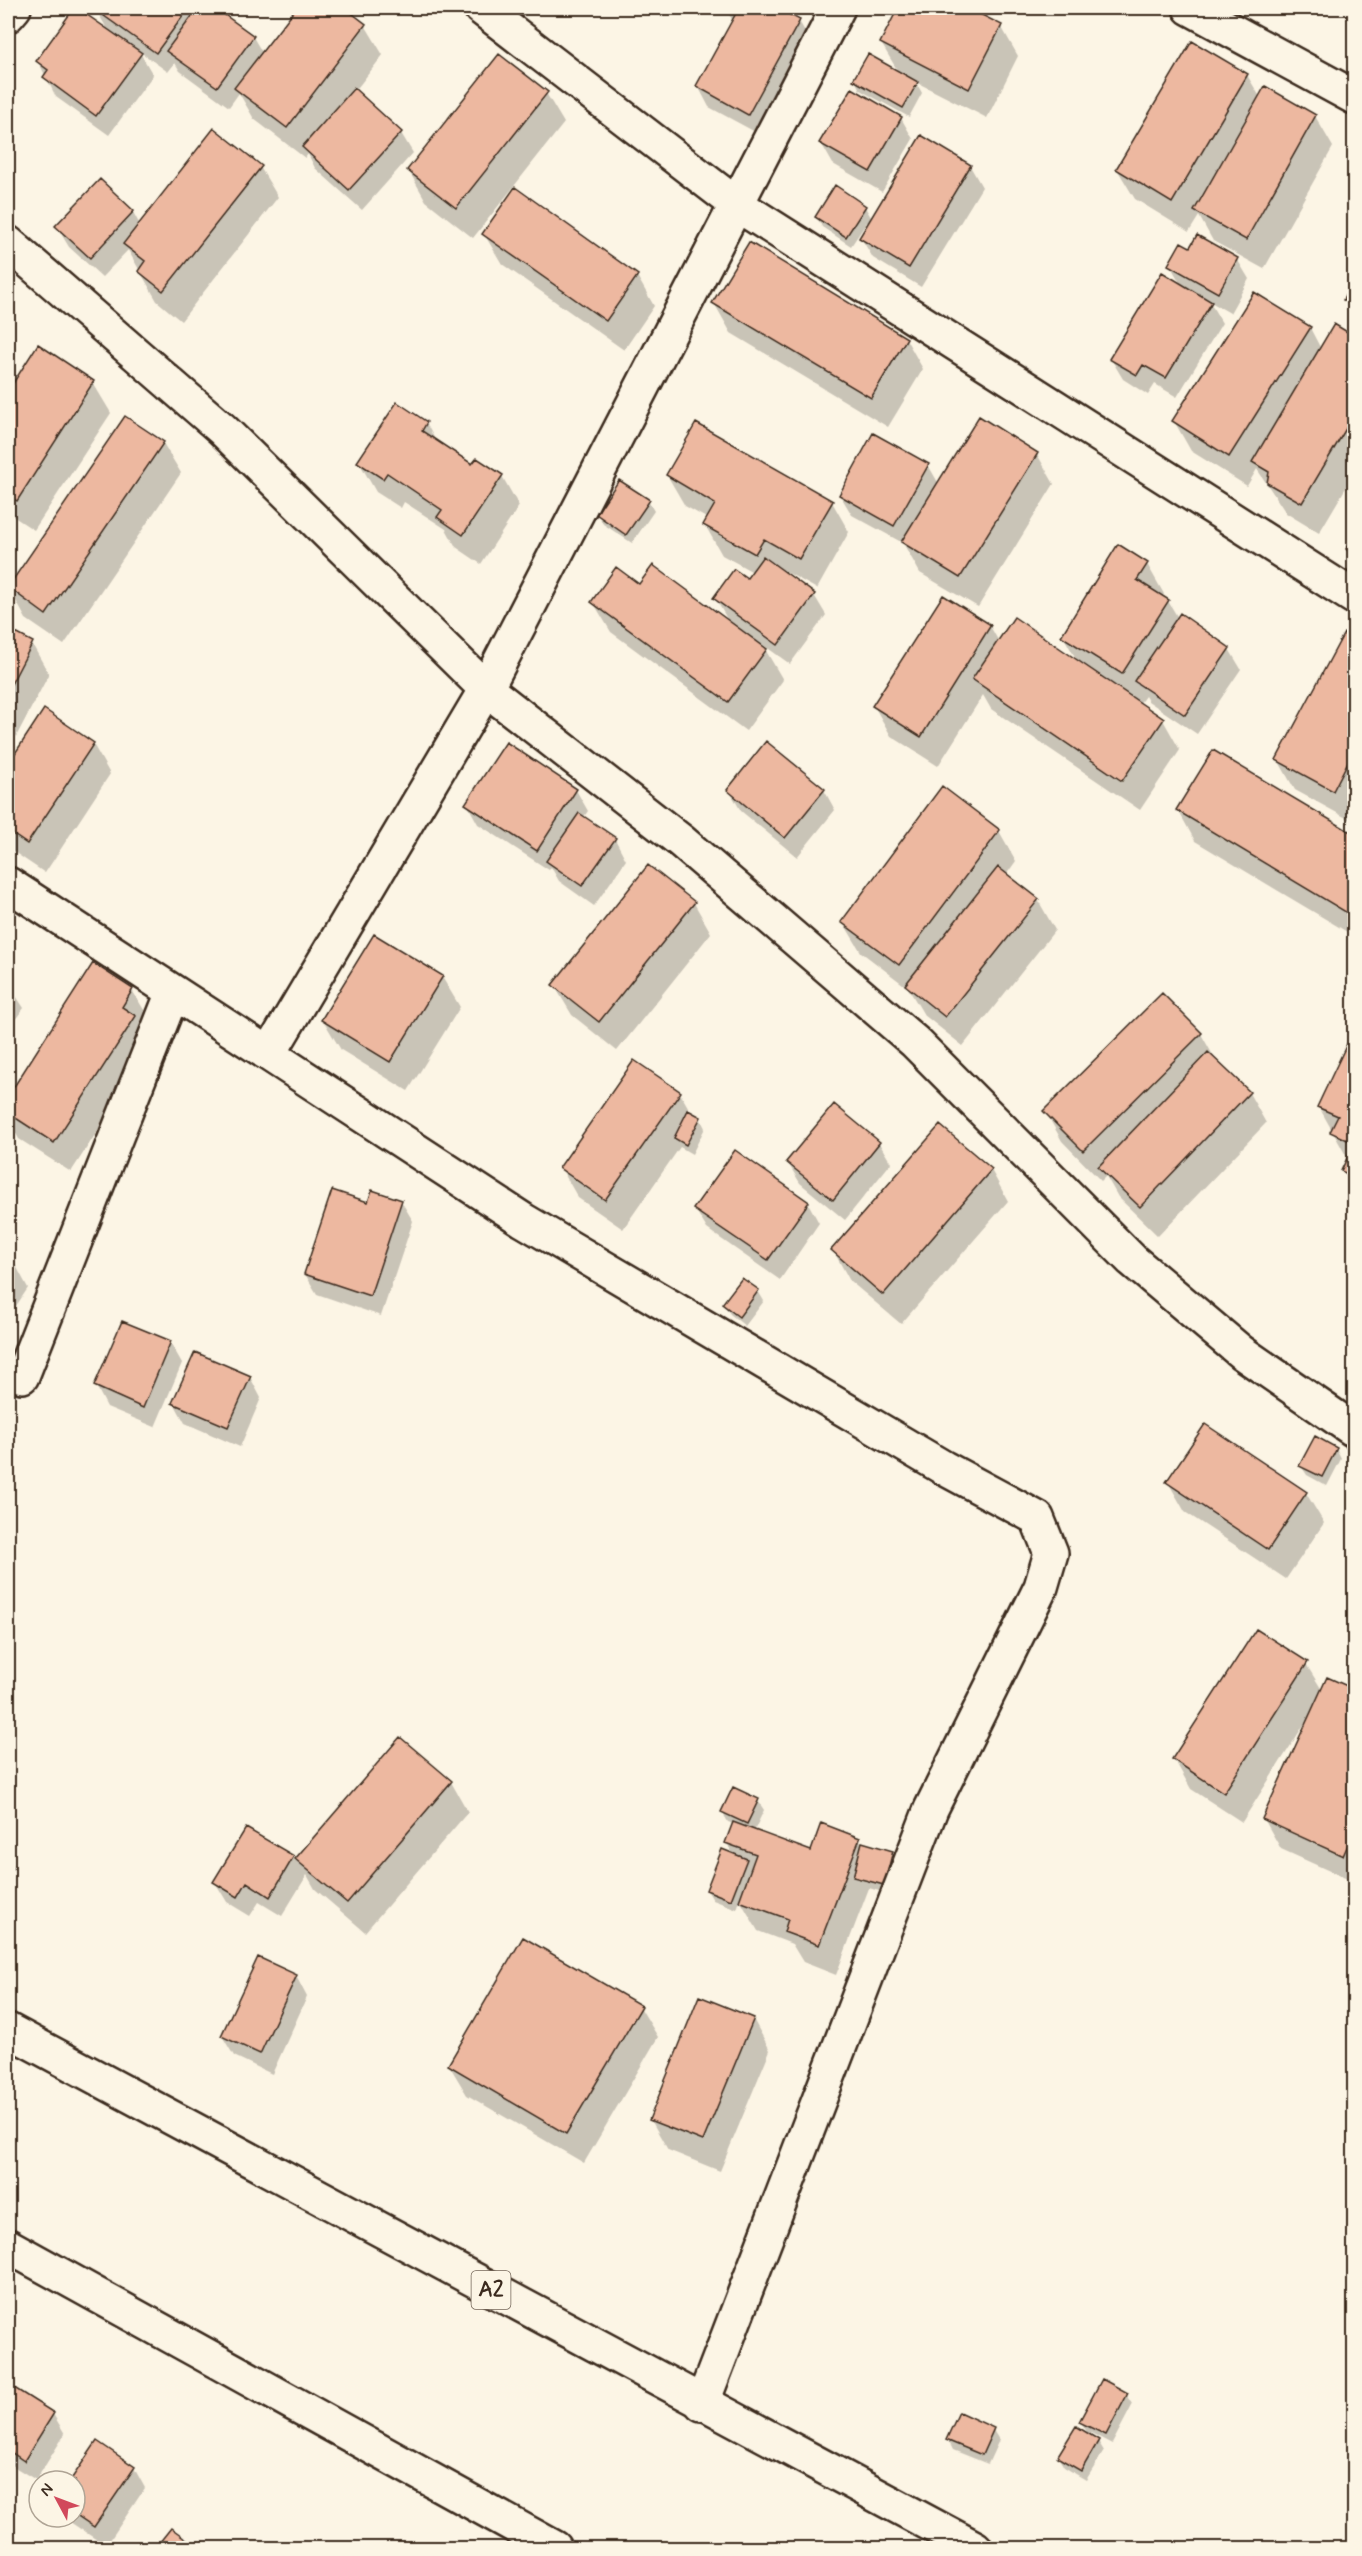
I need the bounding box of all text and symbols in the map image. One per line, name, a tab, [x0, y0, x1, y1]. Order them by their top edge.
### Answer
road number: A2	[472, 2271, 510, 2309]
north arrow	[27, 2469, 87, 2529]
text: N	[35, 2479, 58, 2501]

